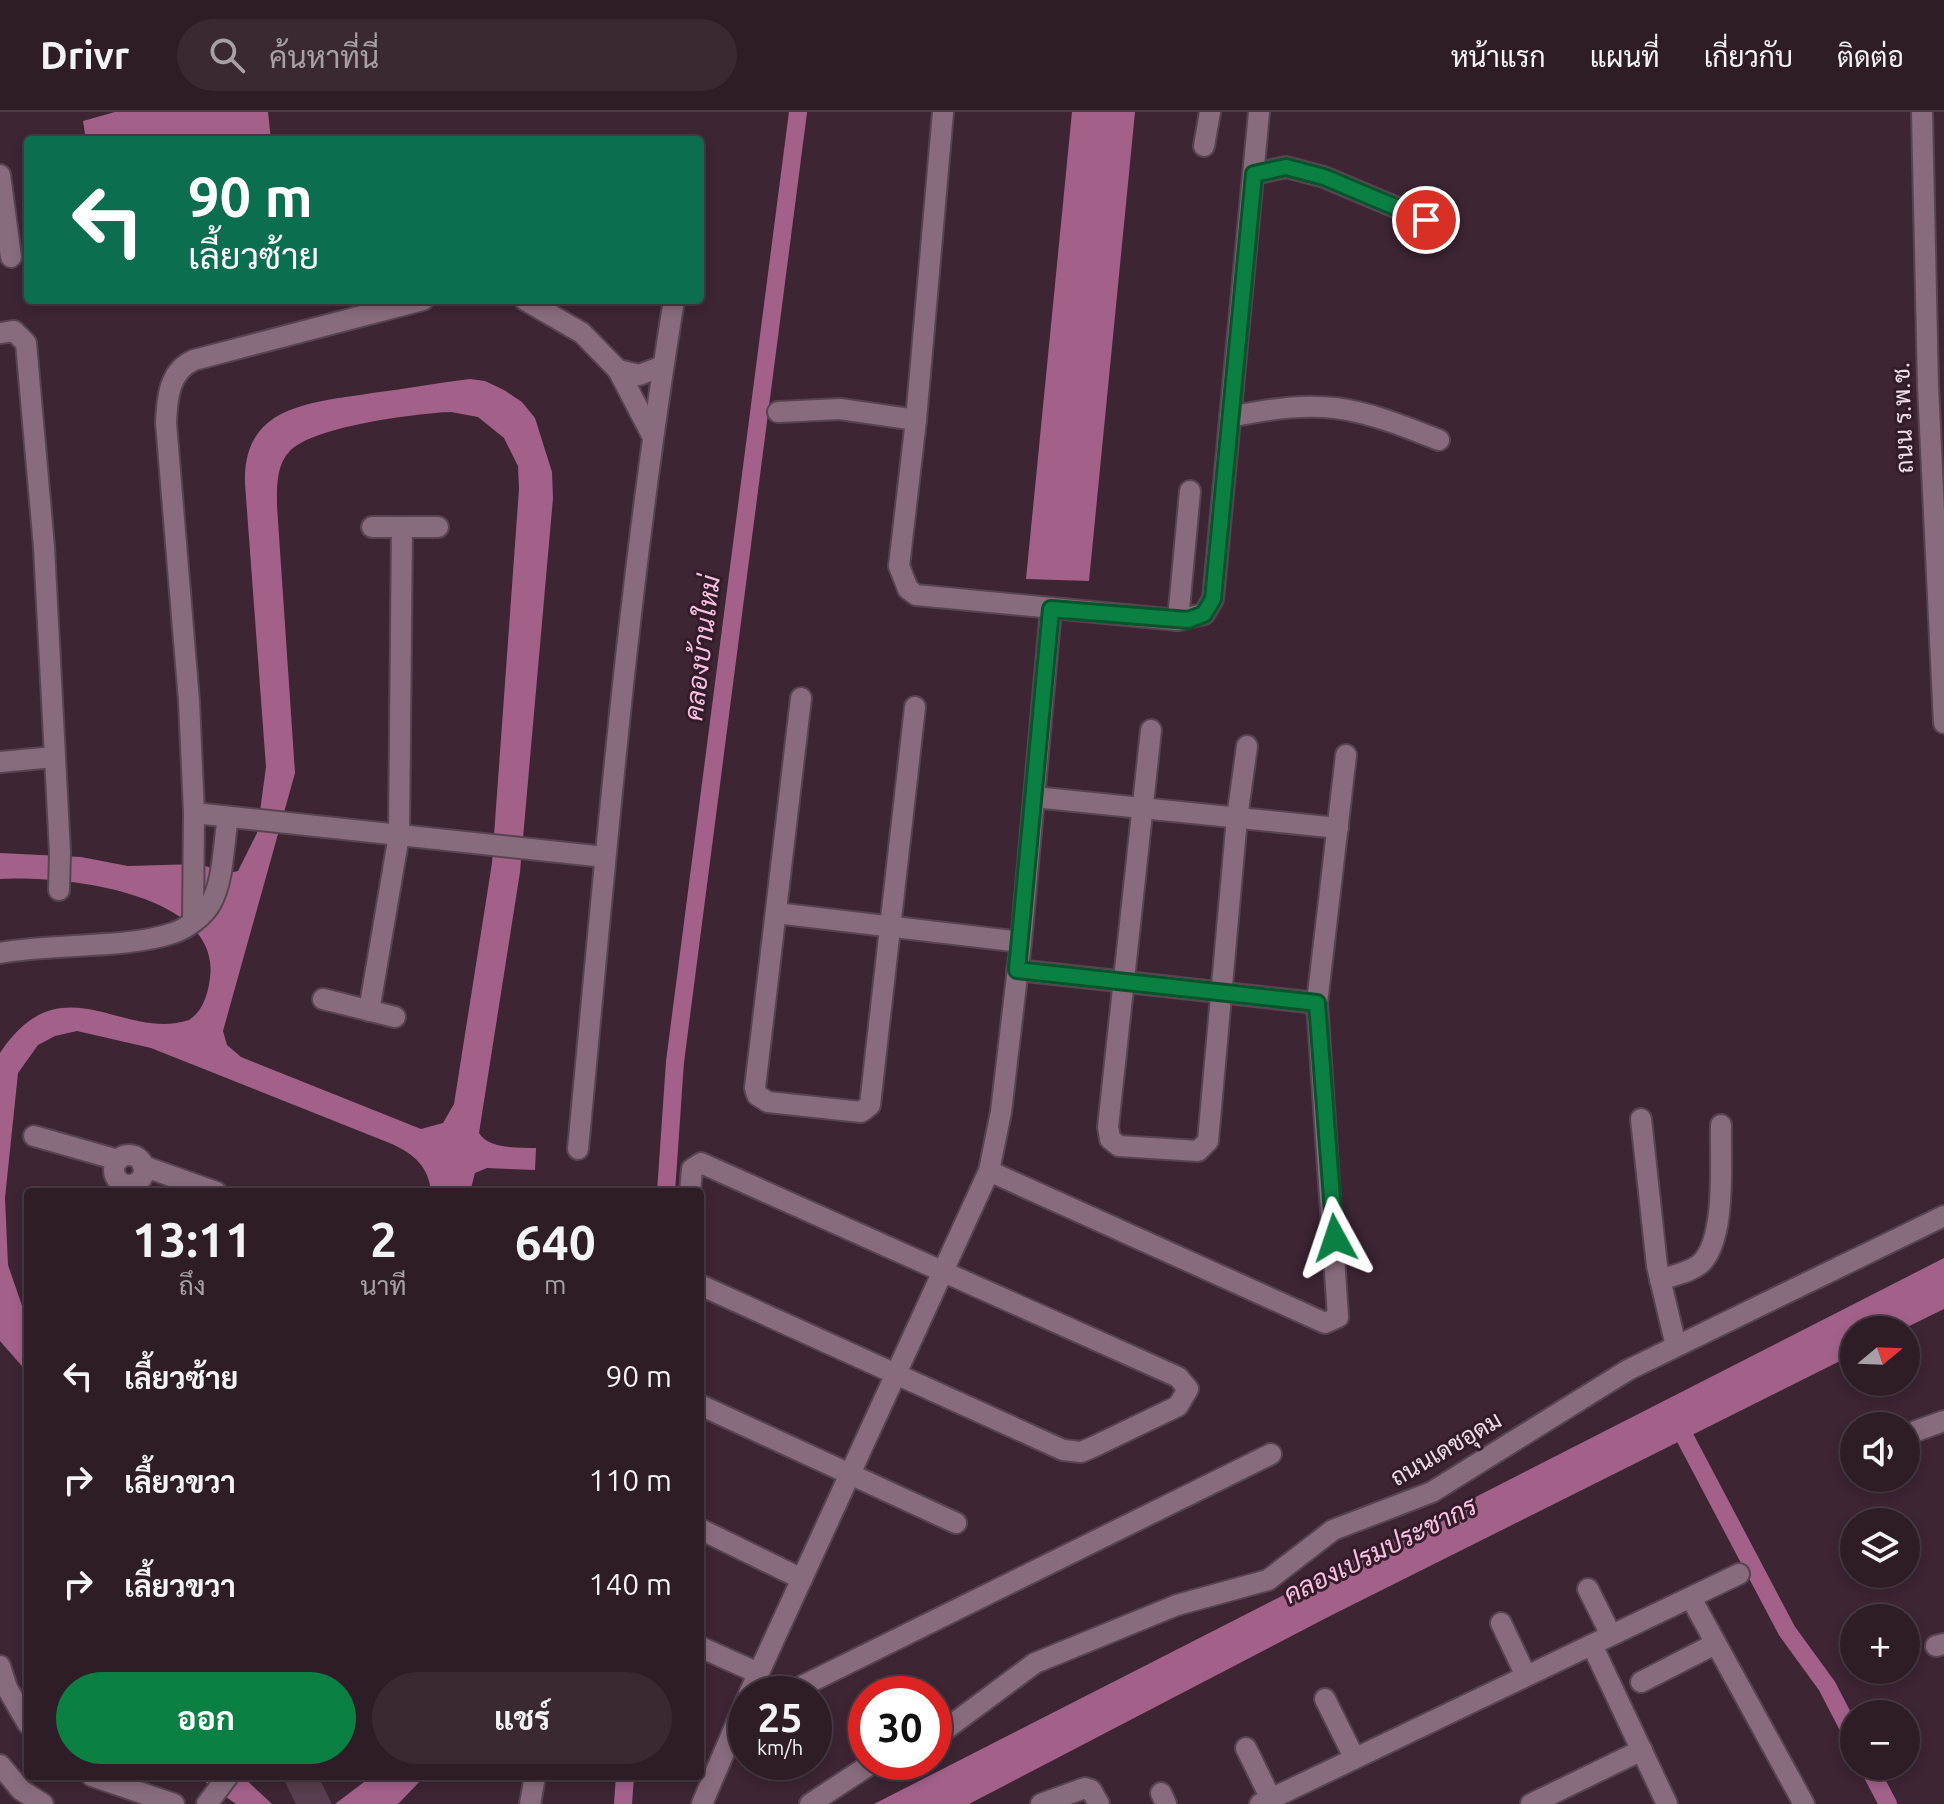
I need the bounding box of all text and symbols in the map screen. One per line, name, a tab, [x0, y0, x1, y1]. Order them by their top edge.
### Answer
search box	[177, 19, 737, 91]
icon: search	[205, 33, 249, 77]
text: Drivr	[40, 34, 129, 76]
text: ค้นหาที่นี่	[269, 40, 379, 74]
text: หน้าแรก	[1451, 41, 1546, 72]
text: แผนที่	[1590, 41, 1660, 72]
text: เกี่ยวกับ	[1704, 41, 1793, 72]
text: ติดต่อ	[1837, 41, 1904, 72]
text: 90 m	[188, 165, 313, 228]
icon: left	[56, 168, 160, 272]
pin	[1392, 186, 1460, 254]
icon: arrive	[1404, 198, 1448, 242]
text: เลี้ยวซ้าย	[188, 235, 319, 276]
street label: ถนน ร.พ.ช.	[1887, 362, 1918, 474]
water label: คลองบ้านใหม่	[677, 571, 725, 722]
position arrow	[1293, 1196, 1377, 1280]
text: 13:11	[132, 1212, 252, 1266]
text: 2	[370, 1212, 397, 1266]
text: 640	[515, 1215, 596, 1269]
text: m	[544, 1270, 566, 1299]
text: ถึง	[179, 1271, 206, 1300]
text: นาที	[360, 1271, 407, 1300]
north arrow	[1840, 1316, 1920, 1396]
map controls	[1840, 1316, 1920, 1780]
icon: left	[56, 1354, 100, 1398]
text: 90 m	[605, 1359, 672, 1393]
text: เลี้ยวซ้าย	[124, 1361, 238, 1395]
street label: ถนนเดชอุดม	[1385, 1406, 1508, 1494]
button: sound	[1840, 1412, 1920, 1492]
icon: right	[56, 1458, 100, 1502]
text: 110 m	[588, 1463, 672, 1497]
text: เลี้ยวขวา	[124, 1465, 236, 1499]
water label: คลองเปรมประชากร	[1279, 1490, 1482, 1609]
button: layers	[1840, 1508, 1920, 1588]
icon: right	[56, 1562, 100, 1606]
text: 140 m	[588, 1567, 672, 1601]
text: เลี้ยวขวา	[124, 1569, 236, 1603]
button: +	[1840, 1604, 1920, 1684]
button: ออก	[56, 1672, 356, 1764]
button: แชร์	[372, 1672, 672, 1764]
speed limit sign: 30	[848, 1676, 952, 1780]
text: 25	[757, 1695, 803, 1740]
button: −	[1840, 1700, 1920, 1780]
text: km/h	[757, 1736, 803, 1759]

